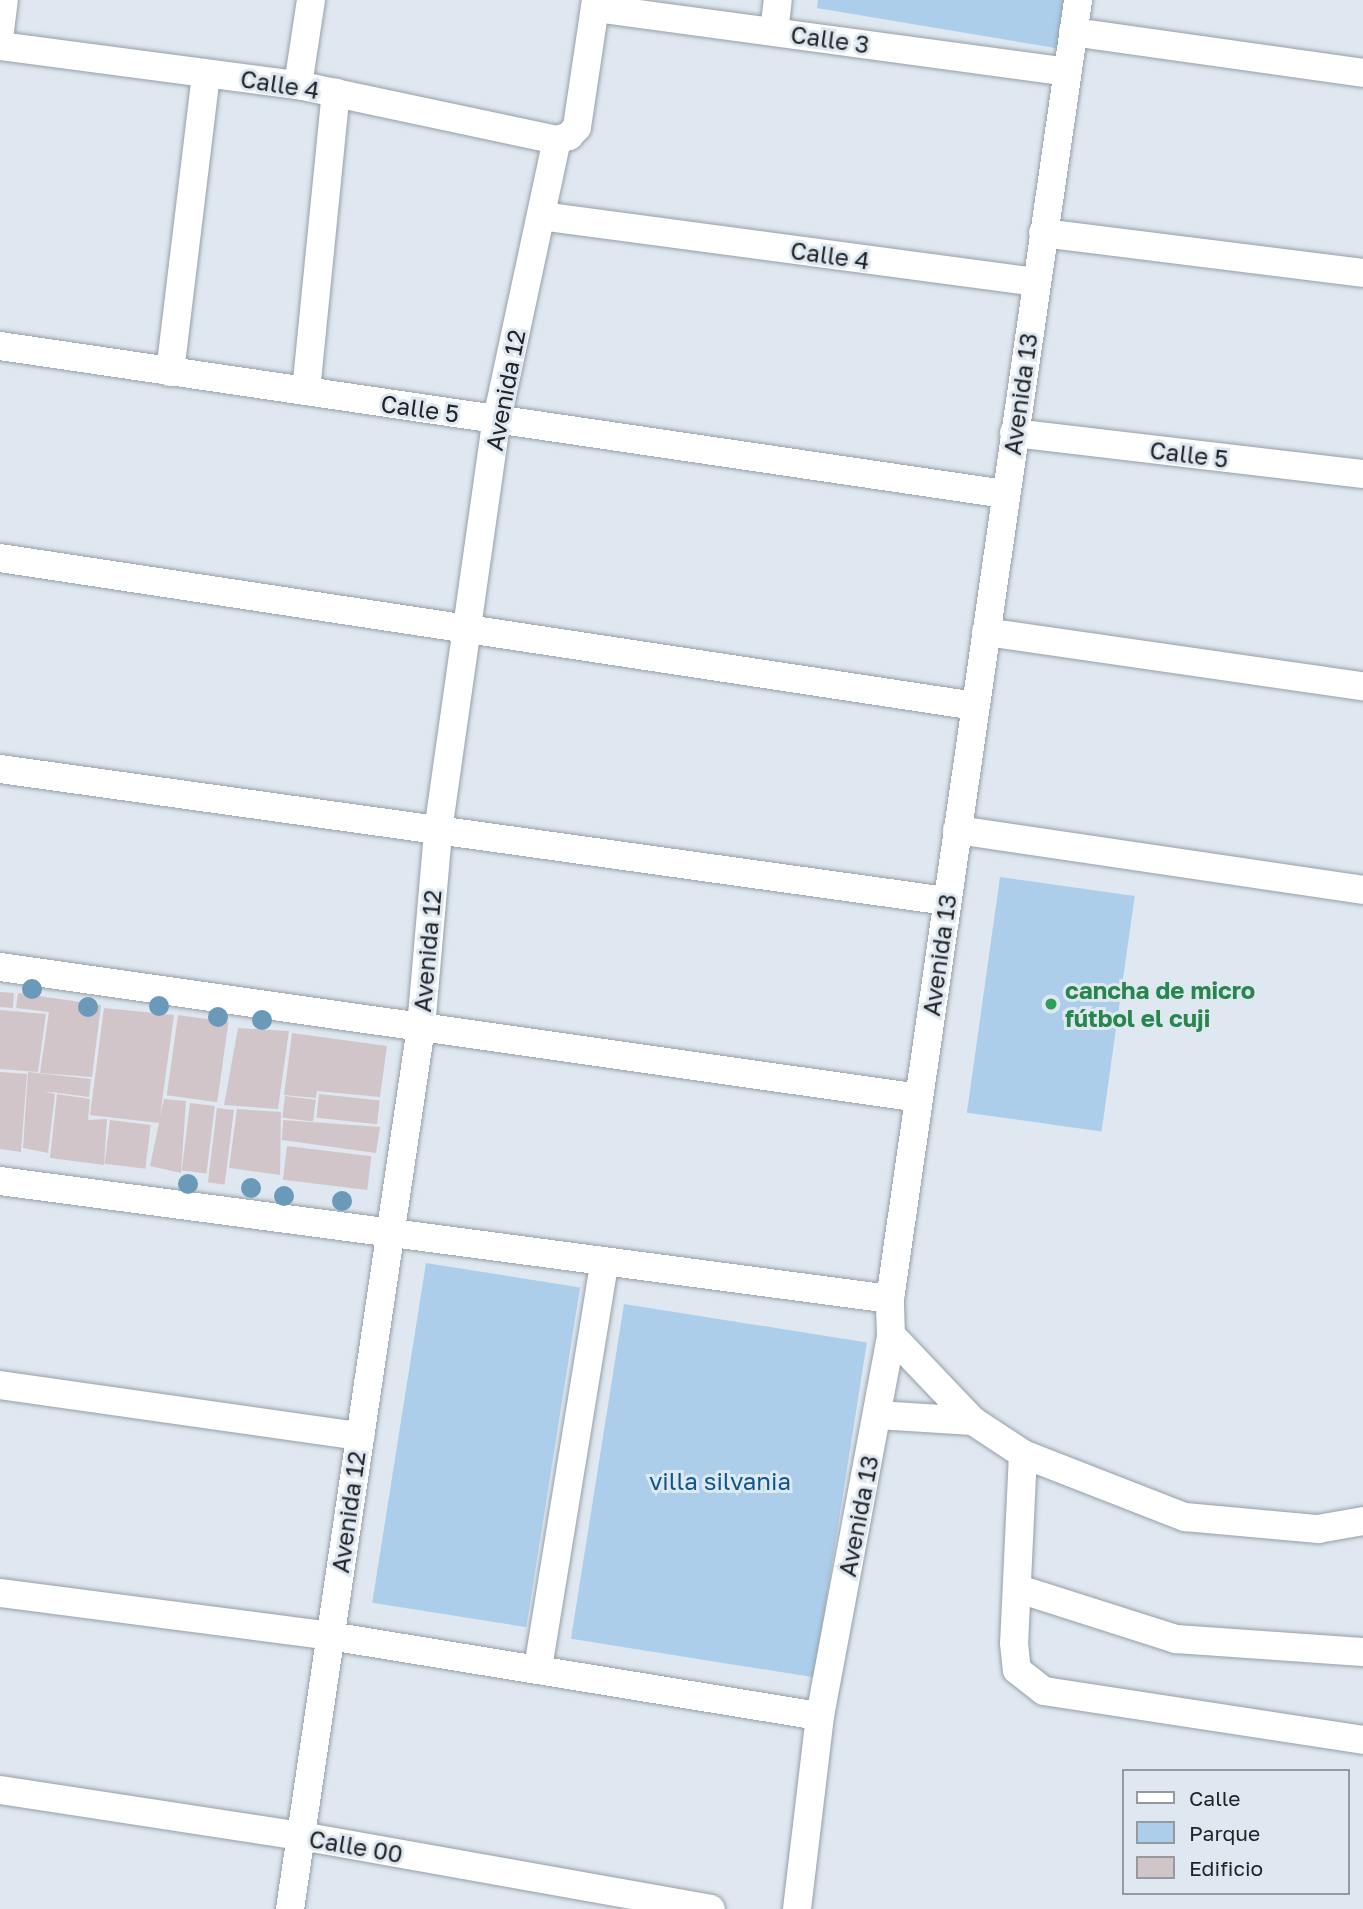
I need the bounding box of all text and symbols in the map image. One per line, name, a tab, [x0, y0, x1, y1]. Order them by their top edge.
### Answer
street label: Calle 3	[789, 19, 871, 59]
street label: Calle 4	[238, 64, 322, 104]
street label: Calle 4	[789, 235, 871, 275]
street label: Avenida 12	[479, 327, 531, 453]
street label: Avenida 13	[997, 331, 1043, 457]
street label: Calle 5	[379, 388, 461, 428]
street label: Calle 5	[1148, 435, 1230, 473]
street label: Avenida 12	[407, 889, 447, 1013]
street label: Avenida 13	[916, 892, 962, 1018]
place label: cancha de micro fútbol el cuji	[1065, 976, 1255, 1032]
marker: cancha de micro fútbol el cuji	[1043, 996, 1059, 1012]
street label: Avenida 12	[325, 1449, 371, 1575]
street label: Avenida 13	[832, 1453, 884, 1579]
park label: villa silvania	[649, 1467, 791, 1495]
legend	[1122, 1769, 1349, 1895]
text: Calle	[1189, 1785, 1241, 1811]
text: Parque	[1189, 1820, 1260, 1846]
street label: Calle 00	[307, 1824, 405, 1868]
text: Edificio	[1189, 1855, 1263, 1881]

